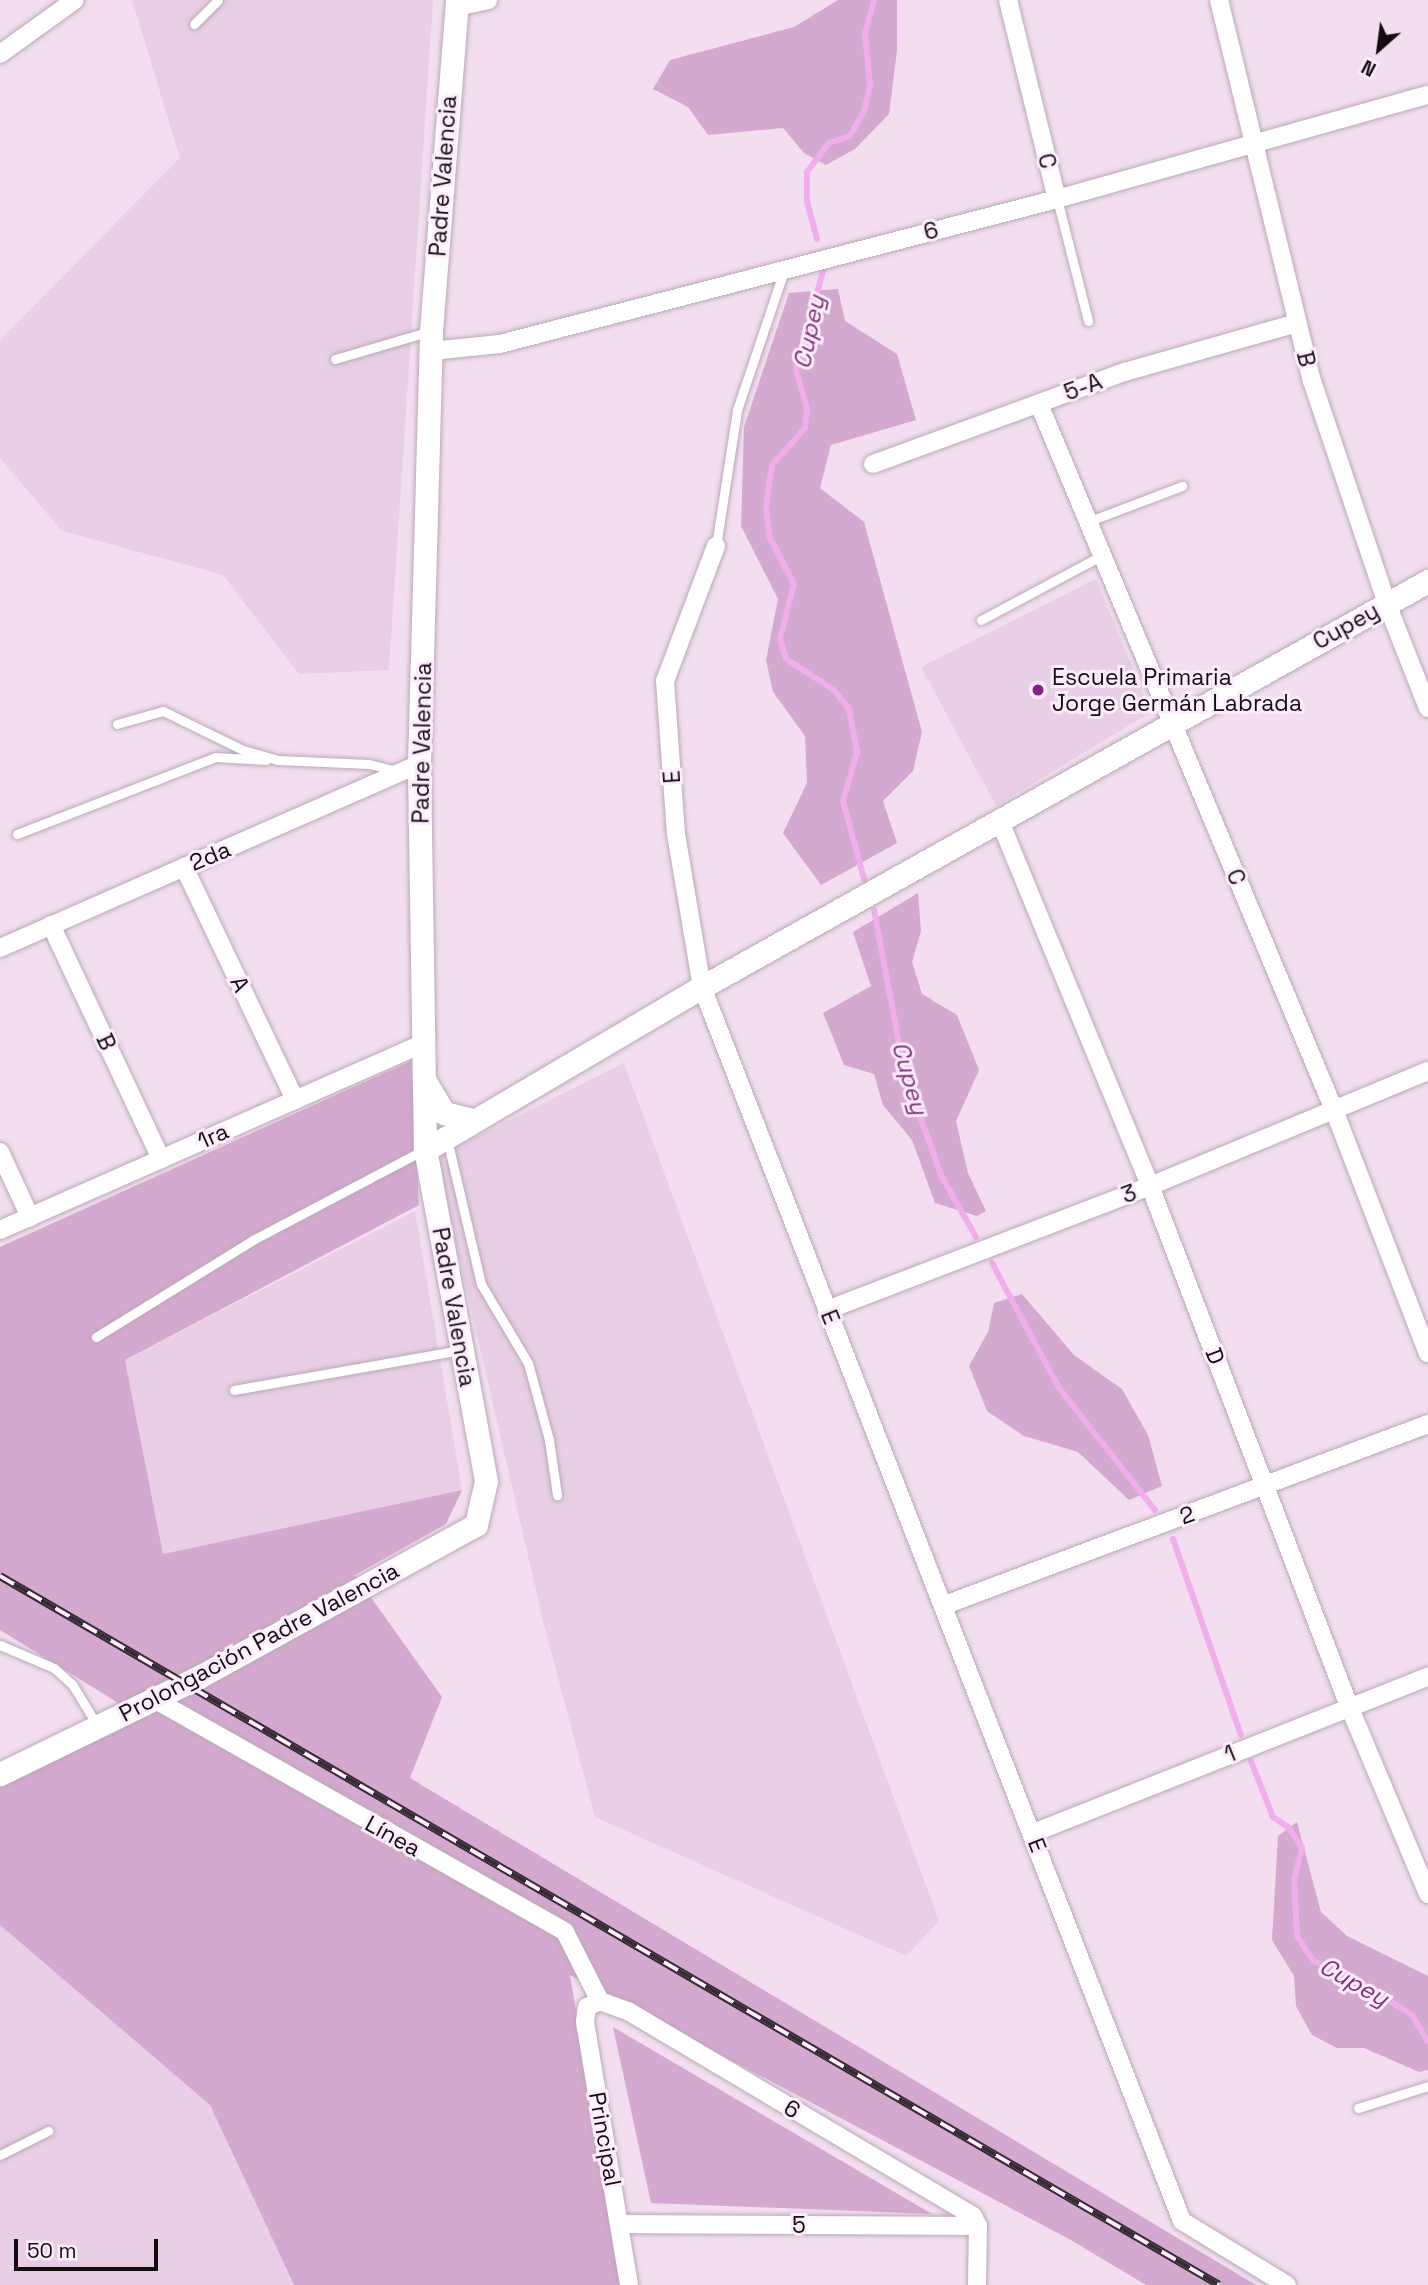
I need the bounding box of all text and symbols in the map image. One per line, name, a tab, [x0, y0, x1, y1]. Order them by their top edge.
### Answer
north arrow	[1344, 14, 1414, 84]
text: N	[1357, 54, 1380, 82]
street label: Padre Valencia	[424, 94, 462, 258]
street label: C	[1032, 150, 1062, 172]
street label: 6	[921, 216, 941, 246]
water label: Cupey	[787, 293, 831, 371]
street label: B	[1291, 348, 1321, 370]
street label: 5-A	[1060, 367, 1106, 407]
street label: Cupey	[1308, 597, 1384, 655]
street label: Padre Valencia	[407, 662, 437, 824]
place label: Escuela Primaria Jorge Germán Labrada	[1052, 663, 1302, 717]
marker: Escuela Primaria Jorge Germán Labrada	[1030, 682, 1046, 698]
street label: E	[658, 770, 686, 784]
street label: 2da	[185, 835, 235, 877]
street label: C	[1220, 865, 1252, 889]
street label: A	[224, 971, 256, 997]
street label: B	[90, 1029, 122, 1055]
water label: Cupey	[886, 1038, 934, 1118]
street label: 1ra	[193, 1117, 233, 1155]
street label: 3	[1118, 1179, 1140, 1209]
street label: Padre Valencia	[426, 1225, 482, 1389]
street label: E	[815, 1306, 845, 1328]
street label: D	[1199, 1344, 1231, 1368]
street label: 2	[1176, 1500, 1198, 1530]
street label: Prolongación Padre Valencia	[114, 1556, 404, 1728]
street label: 1	[1220, 1739, 1240, 1769]
street label: Línea	[360, 1810, 426, 1862]
street label: E	[1022, 1834, 1052, 1856]
water label: Cupey	[1314, 1951, 1394, 2013]
street label: Principal	[583, 2090, 627, 2188]
street label: 6	[779, 2094, 805, 2124]
street label: 5	[792, 2211, 806, 2239]
scale bar	[18, 2226, 161, 2270]
text: 50 m	[27, 2237, 77, 2264]

